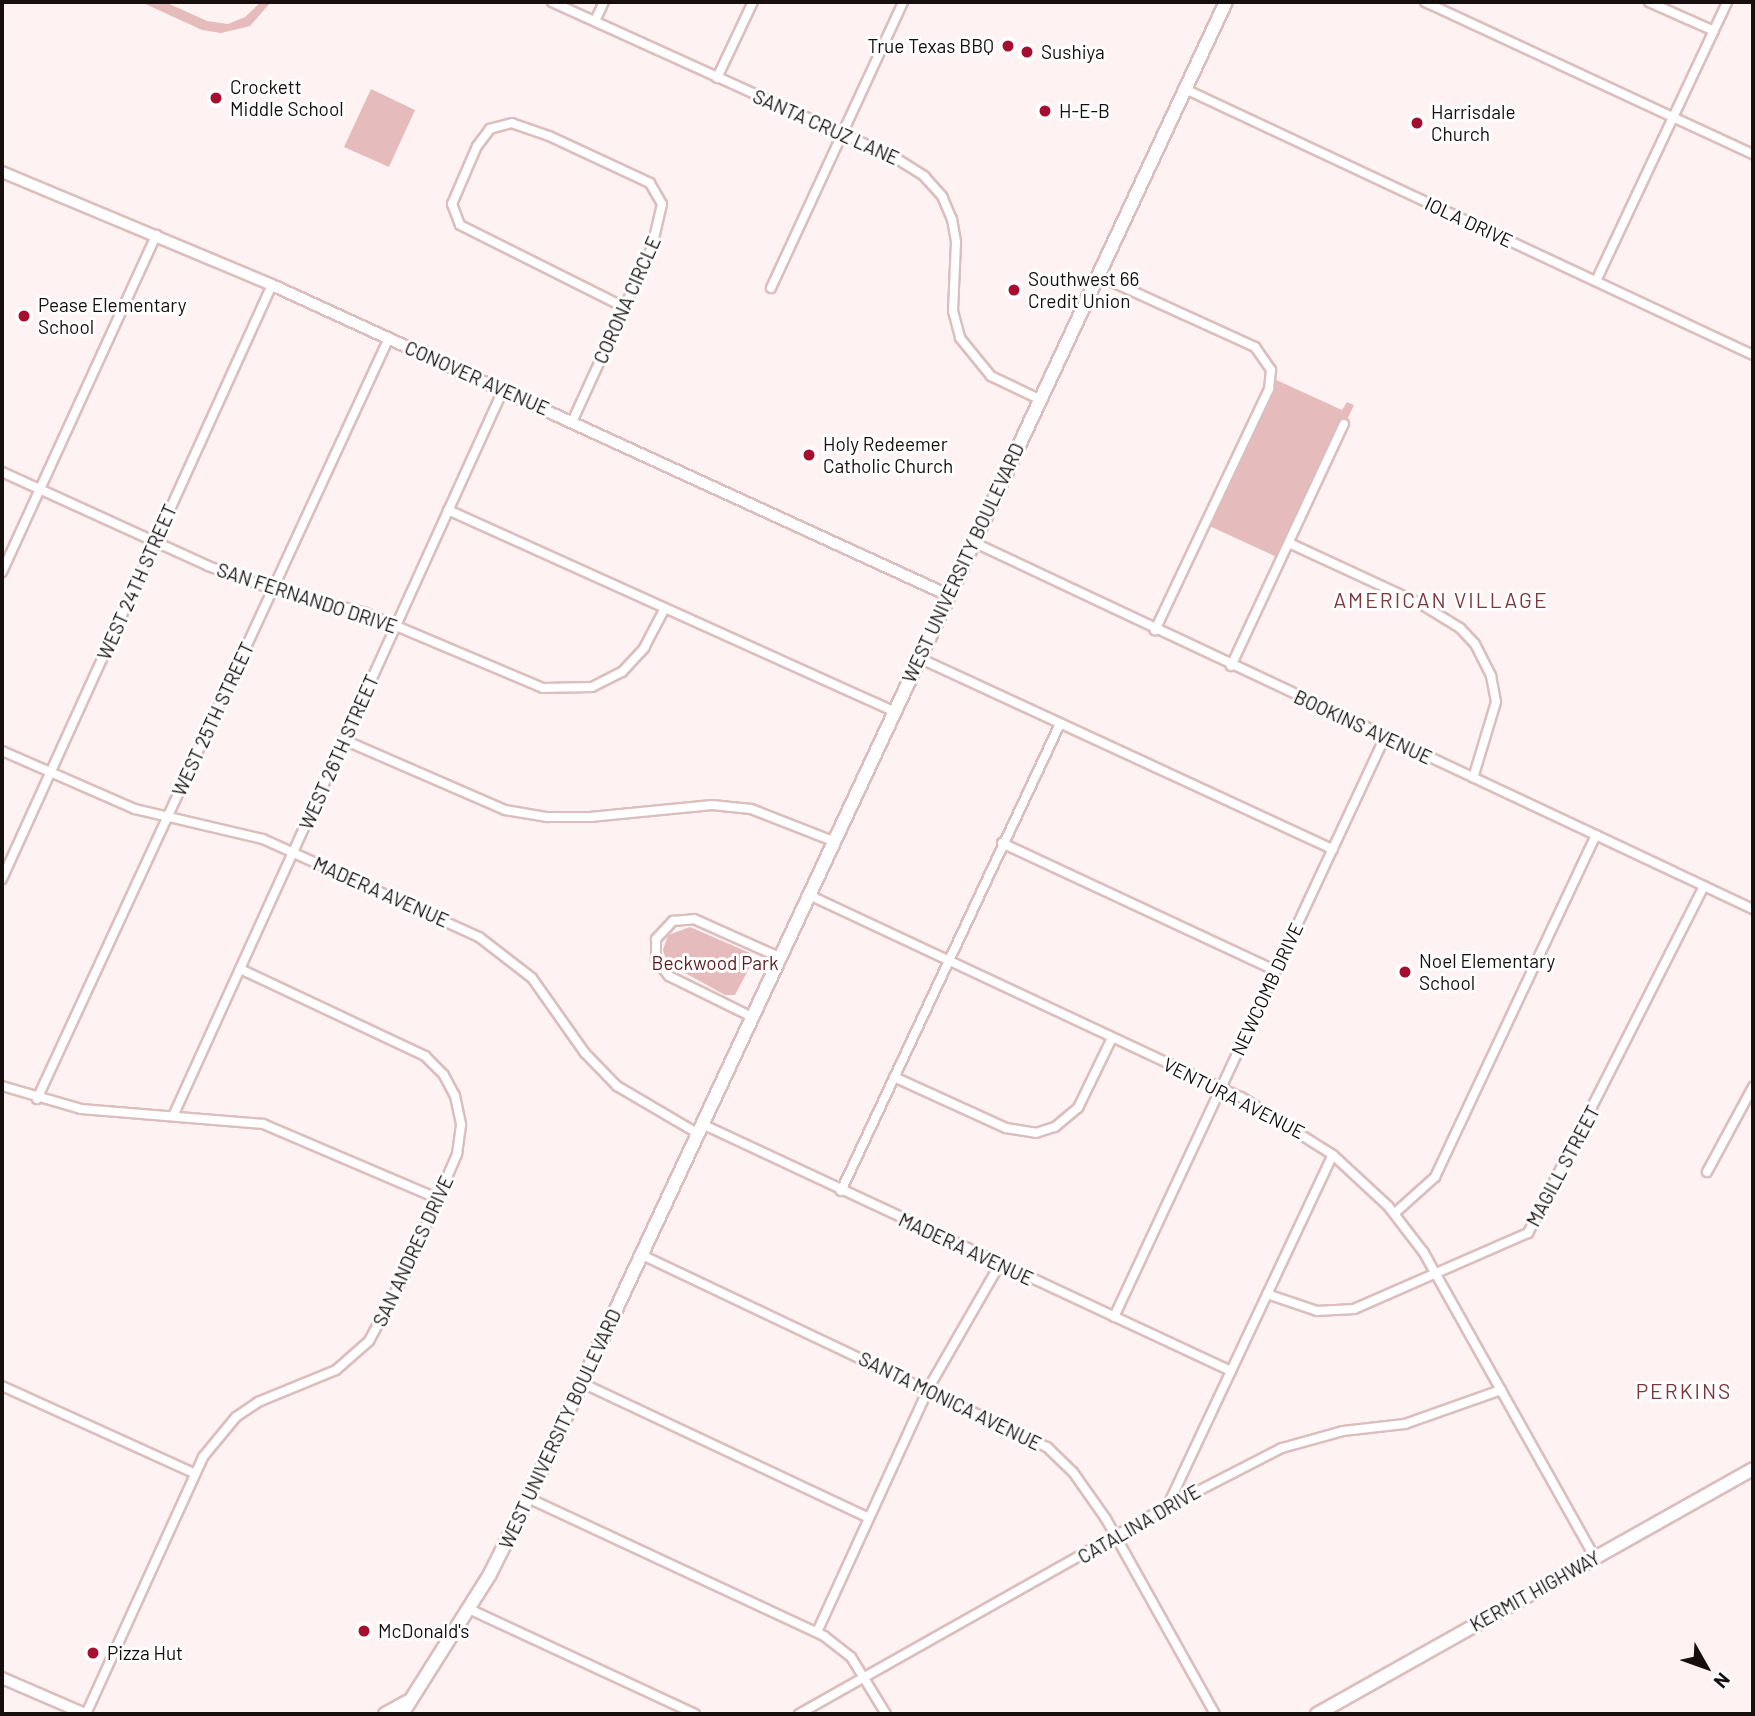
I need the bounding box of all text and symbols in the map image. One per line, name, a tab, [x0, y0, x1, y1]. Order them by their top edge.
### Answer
place label: True Texas BBQ	[867, 35, 994, 57]
marker: True Texas BBQ	[1000, 38, 1016, 54]
place label: Sushiya	[1041, 41, 1105, 63]
marker: Sushiya	[1019, 44, 1035, 60]
place label: Crockett Middle School	[230, 76, 344, 120]
street label: SANTA CRUZ LANE	[749, 85, 903, 169]
marker: Crockett Middle School	[208, 90, 224, 106]
place label: H-E-B	[1059, 100, 1110, 122]
place label: Harrisdale Church	[1431, 101, 1516, 145]
marker: H-E-B	[1037, 103, 1053, 119]
marker: Harrisdale Church	[1409, 115, 1425, 131]
street label: IOLA DRIVE	[1421, 192, 1517, 252]
street label: CORONA CIRCLE	[589, 233, 665, 367]
place label: Southwest 66 Credit Union	[1028, 268, 1139, 312]
marker: Southwest 66 Credit Union	[1006, 282, 1022, 298]
place label: Pease Elementary School	[38, 294, 186, 338]
marker: Pease Elementary School	[16, 308, 32, 324]
street label: CONOVER AVENUE	[401, 336, 553, 420]
place label: Holy Redeemer Catholic Church	[823, 433, 953, 477]
street label: WEST UNIVERSITY BOULEVARD	[897, 440, 1029, 686]
marker: Holy Redeemer Catholic Church	[801, 447, 817, 463]
street label: WEST 24TH STREET	[92, 501, 182, 663]
street label: SAN FERNANDO DRIVE	[214, 558, 400, 638]
district label: AMERICAN VILLAGE	[1335, 587, 1547, 613]
street label: WEST 25TH STREET	[167, 638, 259, 800]
street label: WEST 26TH STREET	[295, 671, 383, 833]
street label: BOOKINS AVENUE	[1290, 685, 1436, 769]
street label: MADERA AVENUE	[310, 852, 452, 932]
street label: NEWCOMB DRIVE	[1226, 919, 1308, 1059]
place label: Noel Elementary School	[1419, 950, 1555, 994]
park label: Beckwood Park	[651, 952, 779, 974]
marker: Noel Elementary School	[1397, 964, 1413, 980]
street label: VENTURA AVENUE	[1159, 1052, 1309, 1144]
street label: MAGILL STREET	[1522, 1102, 1604, 1230]
street label: SAN ANDRES DRIVE	[368, 1172, 458, 1330]
street label: MADERA AVENUE	[895, 1208, 1037, 1290]
street label: WEST UNIVERSITY BOULEVARD	[494, 1306, 626, 1552]
street label: SANTA MONICA AVENUE	[855, 1347, 1045, 1455]
district label: PERKINS	[1637, 1378, 1731, 1404]
street label: CATALINA DRIVE	[1074, 1480, 1204, 1568]
street label: KERMIT HIGHWAY	[1466, 1546, 1604, 1636]
place label: McDonald's	[378, 1620, 469, 1642]
marker: McDonald's	[356, 1623, 372, 1639]
north arrow	[1671, 1632, 1741, 1702]
place label: Pizza Hut	[107, 1642, 183, 1664]
marker: Pizza Hut	[85, 1645, 101, 1661]
text: N	[1710, 1669, 1735, 1693]

